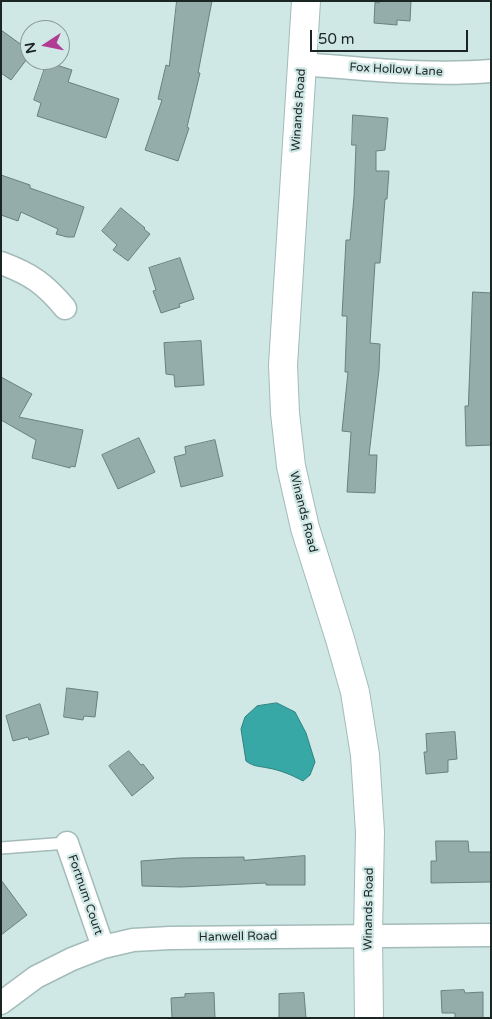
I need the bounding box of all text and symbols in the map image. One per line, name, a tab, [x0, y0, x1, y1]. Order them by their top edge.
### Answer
north arrow	[20, 20, 70, 70]
scale bar	[312, 20, 470, 52]
text: 50 m	[318, 30, 355, 48]
text: N	[21, 41, 40, 55]
street label: Fox Hollow Lane	[349, 60, 443, 80]
street label: Winands Road	[289, 68, 309, 152]
street label: Winands Road	[286, 470, 320, 554]
street label: Fortnum Court	[65, 853, 105, 937]
street label: Winands Road	[361, 867, 377, 951]
street label: Hanwell Road	[199, 929, 277, 945]

